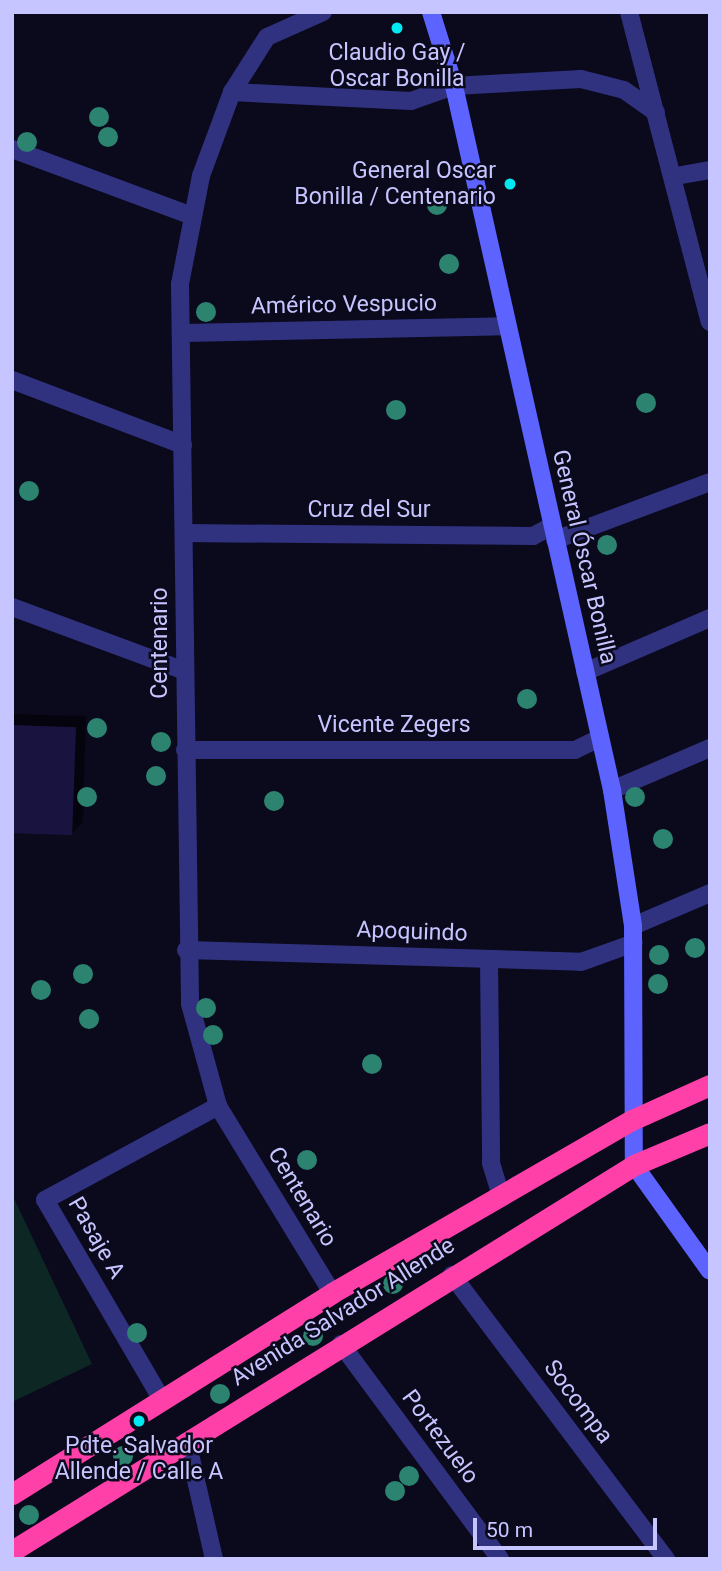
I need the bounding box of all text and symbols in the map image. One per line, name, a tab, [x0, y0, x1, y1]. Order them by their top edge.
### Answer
marker: Claudio Gay / Oscar Bonilla	[389, 20, 405, 36]
place label: Claudio Gay / Oscar Bonilla	[328, 39, 466, 93]
place label: General Oscar Bonilla / Centenario	[294, 157, 496, 211]
marker: General Oscar Bonilla / Centenario	[502, 176, 518, 192]
street label: Américo Vespucio	[251, 290, 437, 320]
street label: General Óscar Bonilla	[546, 447, 622, 667]
street label: Cruz del Sur	[307, 496, 431, 524]
street label: Centenario	[146, 587, 174, 699]
street label: Vicente Zegers	[317, 711, 471, 739]
street label: Apoquindo	[356, 916, 468, 948]
street label: Centenario	[262, 1142, 342, 1252]
street label: Pasaje A	[62, 1192, 130, 1284]
street label: Avenida Salvador Allende	[226, 1232, 460, 1392]
street label: Socompa	[538, 1355, 618, 1449]
street label: Portezuelo	[396, 1385, 484, 1489]
marker: Pdte. Salvador Allende / Calle A	[131, 1413, 147, 1429]
place label: Pdte. Salvador Allende / Calle A	[55, 1432, 223, 1486]
scale bar	[477, 1504, 661, 1548]
text: 50 m	[486, 1518, 533, 1542]

